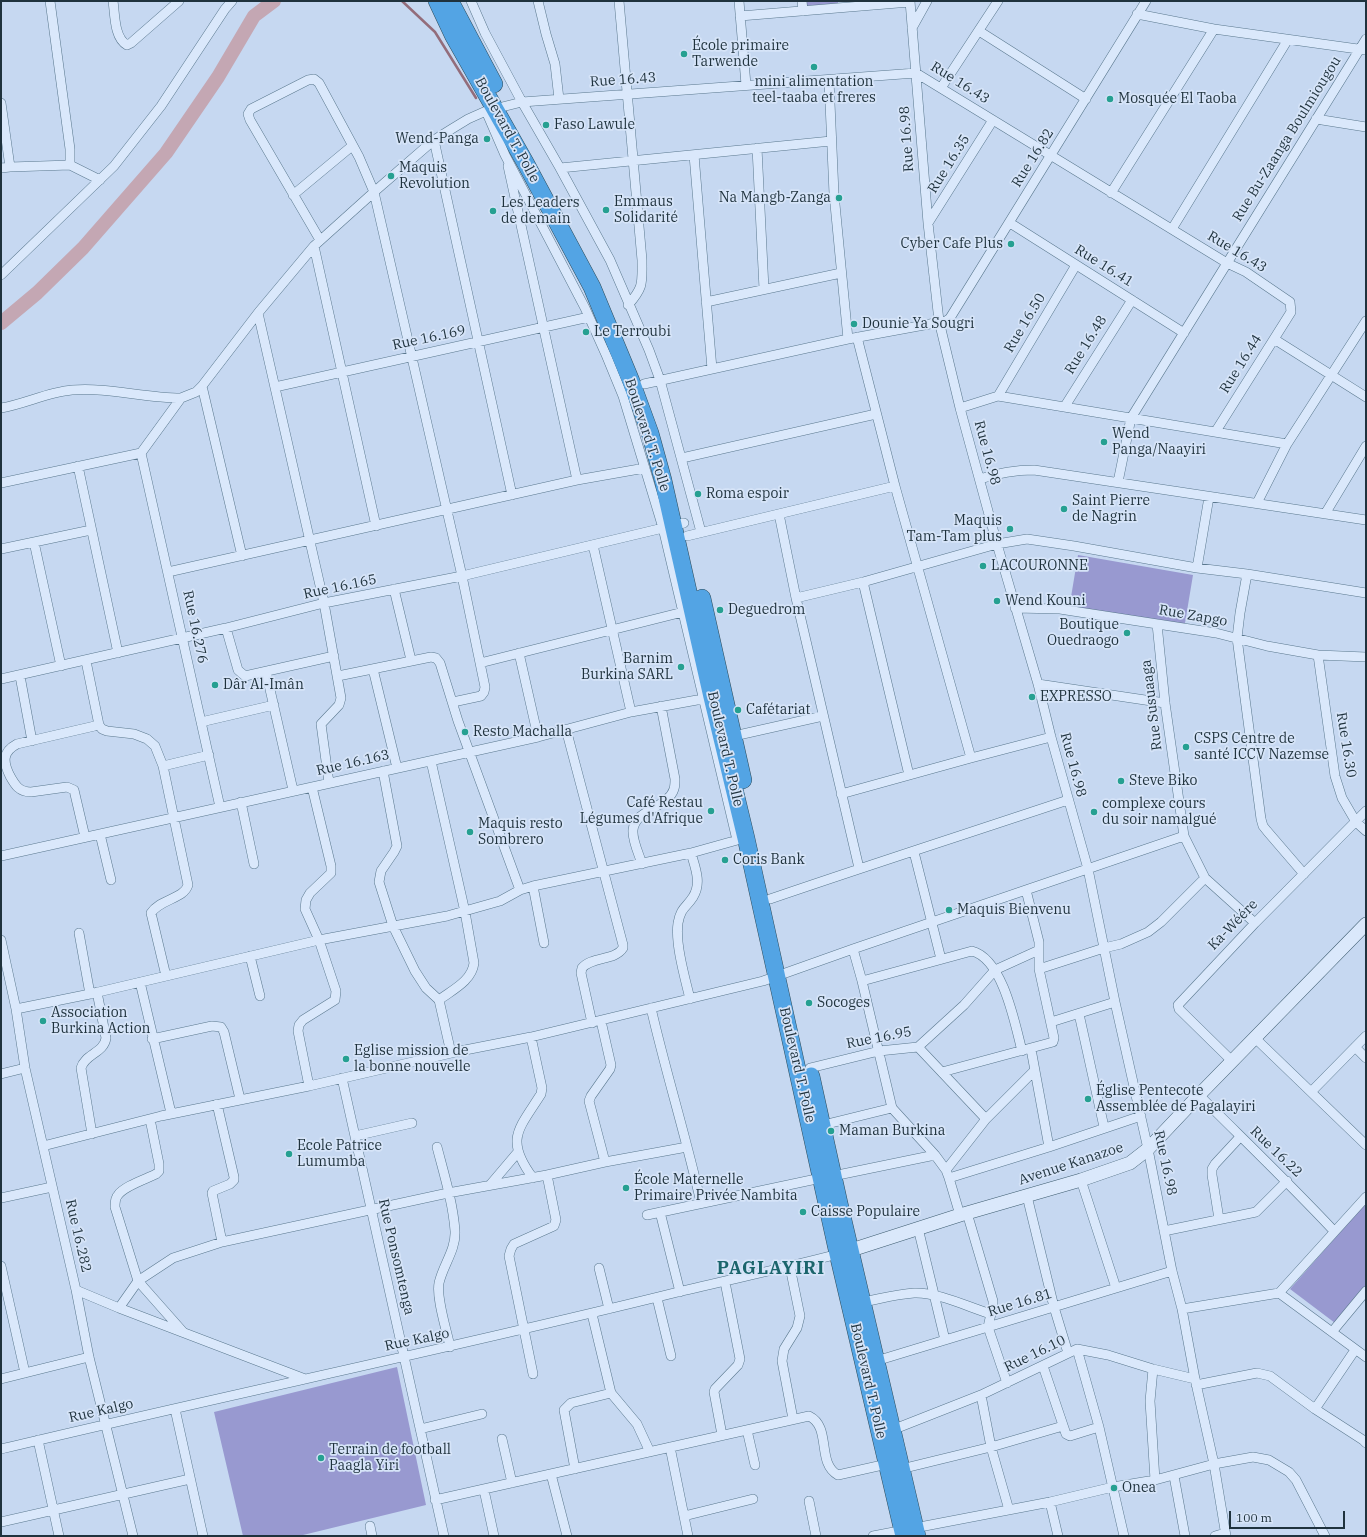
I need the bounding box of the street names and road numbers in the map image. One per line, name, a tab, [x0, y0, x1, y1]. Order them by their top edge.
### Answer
street label: Rue Bu-Zaanga Boulmiougou	[1229, 53, 1345, 225]
street label: Rue 16.43	[928, 58, 992, 108]
street label: Rue 16.43	[589, 69, 657, 91]
street label: Boulevard T. Polle	[471, 74, 543, 186]
street label: Rue 16.98	[896, 105, 918, 173]
street label: Rue 16.82	[1008, 126, 1058, 190]
street label: Rue 16.35	[924, 132, 974, 196]
street label: Rue 16.43	[1204, 228, 1270, 276]
street label: Rue 16.41	[1072, 241, 1136, 291]
street label: Rue 16.50	[1001, 290, 1049, 356]
street label: Rue 16.48	[1061, 313, 1111, 377]
street label: Rue 16.169	[391, 322, 467, 354]
street label: Rue 16.44	[1216, 332, 1266, 396]
street label: Boulevard T. Polle	[621, 376, 673, 494]
street label: Rue 16.98	[970, 419, 1004, 487]
street label: Rue 16.165	[302, 571, 378, 603]
street label: Rue 16.276	[179, 589, 211, 665]
street label: Rue Zapgo	[1157, 602, 1229, 630]
street label: Rue Susuaaga	[1138, 659, 1166, 751]
street label: Boulevard T. Polle	[704, 690, 746, 808]
street label: Rue 16.30	[1333, 711, 1359, 779]
street label: Rue 16.98	[1056, 731, 1090, 799]
street label: Rue 16.163	[315, 746, 391, 780]
street label: Ka-Wéére	[1205, 896, 1261, 954]
street label: Boulevard T. Polle	[776, 1006, 818, 1124]
street label: Rue 16.95	[845, 1023, 913, 1053]
street label: Rue 16.22	[1246, 1123, 1306, 1181]
street label: Rue 16.98	[1150, 1129, 1180, 1197]
street label: Avenue Kanazoe	[1017, 1139, 1125, 1189]
street label: Rue Ponsomtenga	[374, 1197, 418, 1317]
street label: Rue 16.282	[61, 1198, 95, 1274]
street label: Rue 16.81	[986, 1285, 1054, 1321]
street label: Boulevard T. Polle	[847, 1322, 889, 1440]
street label: Rue Kalgo	[383, 1325, 451, 1355]
street label: Rue 16.10	[1002, 1332, 1068, 1376]
street label: Rue Kalgo	[67, 1395, 135, 1427]

